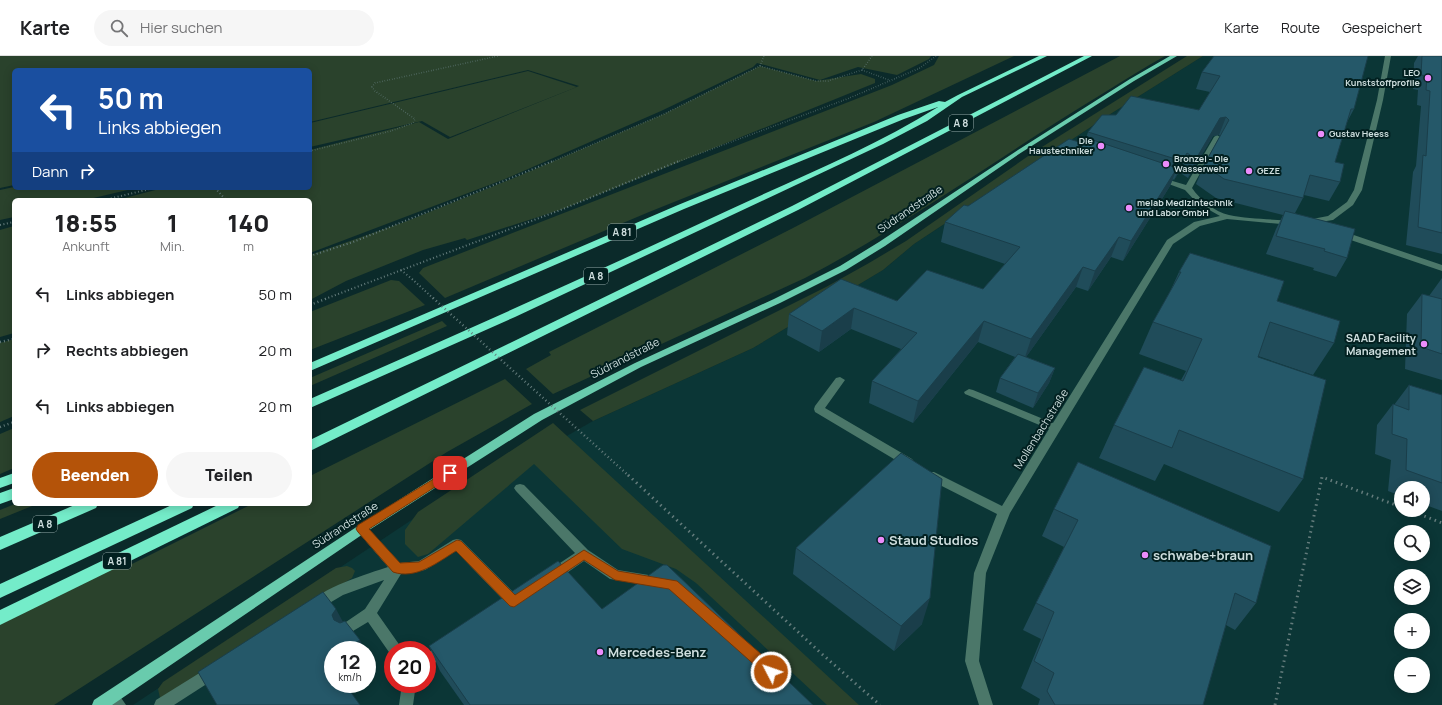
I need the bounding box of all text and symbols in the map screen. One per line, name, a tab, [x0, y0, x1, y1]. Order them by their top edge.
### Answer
search box	[94, 10, 374, 46]
text: Karte	[20, 15, 70, 41]
icon: search	[108, 17, 130, 39]
text: Hier suchen	[140, 17, 222, 38]
text: Karte	[1224, 18, 1259, 37]
text: Route	[1281, 18, 1320, 37]
text: Gespeichert	[1342, 18, 1422, 37]
place label: LEO Kunststoffprofile	[1345, 66, 1421, 89]
marker: LEO Kunststoffprofile	[1423, 73, 1433, 83]
text: 50 m	[98, 79, 164, 117]
icon: left	[32, 84, 84, 136]
text: Links abbiegen	[98, 115, 222, 139]
road number: A 8	[949, 115, 973, 131]
place label: Gustav Heess	[1329, 127, 1389, 140]
marker: Gustav Heess	[1316, 129, 1326, 139]
place label: Die Haustechniker	[1029, 134, 1094, 157]
marker: Die Haustechniker	[1096, 141, 1106, 151]
place label: Bronzel - Die Wasserwehr	[1174, 152, 1229, 175]
marker: Bronzel - Die Wasserwehr	[1161, 159, 1171, 169]
icon: right	[76, 160, 98, 182]
text: Dann	[32, 161, 68, 182]
place label: GEZE	[1257, 164, 1280, 177]
marker: GEZE	[1244, 166, 1254, 176]
street label: Südrandstraße	[874, 181, 946, 236]
place label: melab Medizintechnik und Labor GmbH	[1137, 196, 1234, 219]
marker: melab Medizintechnik und Labor GmbH	[1124, 203, 1134, 213]
text: 18:55	[55, 206, 117, 239]
text: 1	[167, 206, 178, 239]
text: 140	[228, 206, 269, 239]
road number: A 81	[608, 224, 636, 240]
text: Ankunft	[62, 237, 110, 255]
text: Min.	[160, 237, 185, 255]
text: m	[243, 237, 254, 255]
road number: A 8	[584, 268, 608, 284]
icon: left	[32, 283, 54, 305]
text: Links abbiegen	[66, 284, 174, 305]
text: 50 m	[258, 284, 292, 305]
place label: SAAD Facility Management	[1346, 330, 1417, 358]
street label: Südrandstraße	[588, 333, 662, 381]
icon: right	[32, 339, 54, 361]
marker: SAAD Facility Management	[1419, 339, 1429, 349]
text: Rechts abbiegen	[66, 340, 188, 361]
text: 20 m	[259, 340, 292, 361]
street label: Mollenbachstraße	[1010, 385, 1072, 472]
icon: left	[32, 395, 54, 417]
text: Links abbiegen	[66, 396, 174, 417]
text: 20 m	[259, 396, 292, 417]
button: Beenden	[32, 452, 158, 498]
button: Teilen	[166, 452, 292, 498]
pin	[433, 456, 467, 490]
icon: arrive	[439, 462, 461, 484]
map controls	[1394, 481, 1430, 693]
button: sound	[1394, 481, 1430, 517]
street label: Südrandstraße	[309, 497, 381, 552]
road number: A 8	[33, 516, 57, 532]
button: search	[1394, 525, 1430, 561]
place label: Staud Studios	[889, 531, 978, 549]
marker: Staud Studios	[876, 535, 886, 545]
place label: schwabe+braun	[1153, 546, 1253, 564]
marker: schwabe+braun	[1140, 550, 1150, 560]
road number: A 81	[103, 553, 131, 569]
button: layers	[1394, 569, 1430, 605]
button: +	[1394, 613, 1430, 649]
speed limit sign: 20	[384, 641, 436, 693]
place label: Mercedes-Benz	[608, 643, 706, 661]
marker: Mercedes-Benz	[595, 647, 605, 657]
text: 12	[340, 648, 360, 675]
position arrow	[750, 651, 792, 693]
button: −	[1394, 657, 1430, 693]
text: km/h	[338, 670, 362, 684]

